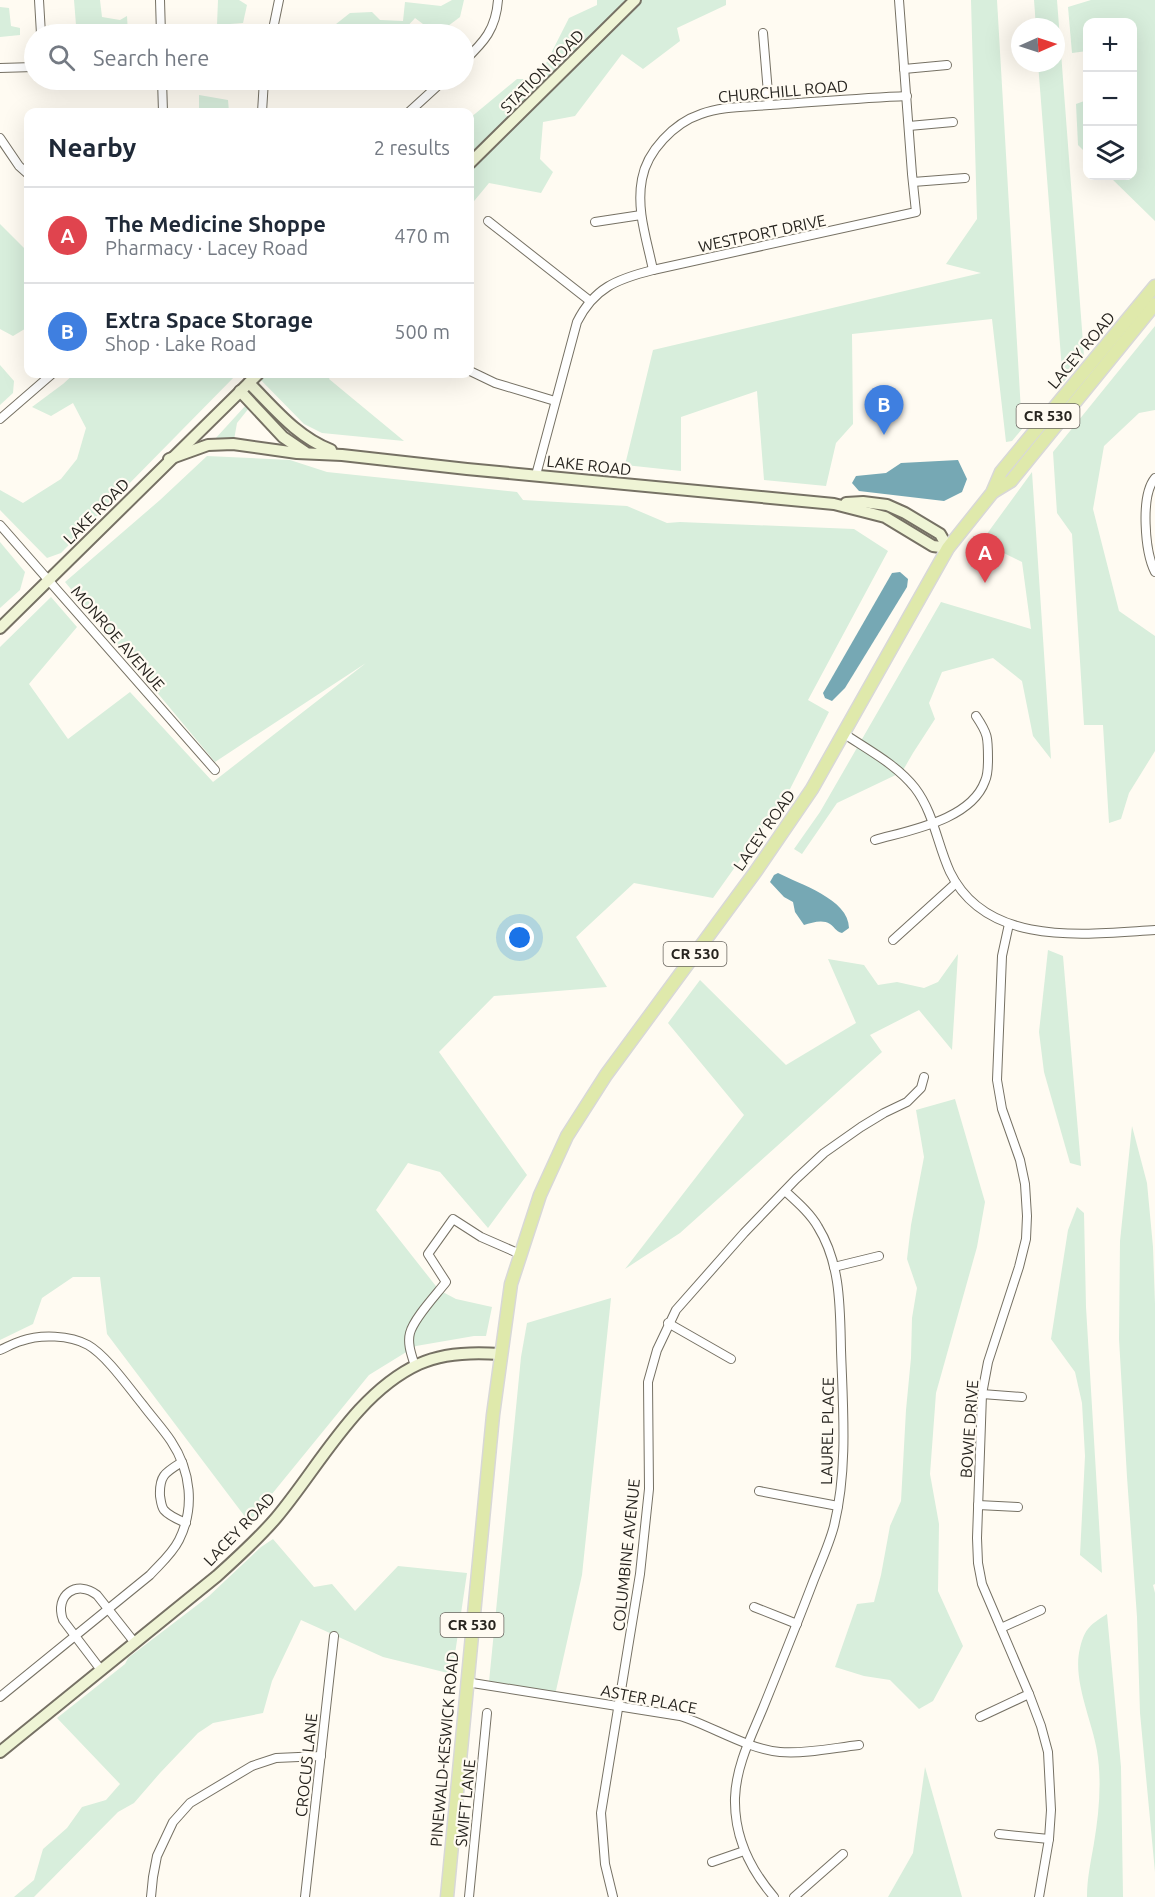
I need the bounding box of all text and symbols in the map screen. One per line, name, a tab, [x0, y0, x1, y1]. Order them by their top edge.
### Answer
north arrow	[1011, 18, 1065, 72]
map controls	[1083, 18, 1137, 180]
button: +	[1083, 18, 1137, 72]
search box	[24, 24, 474, 90]
street label: STATION ROAD	[497, 26, 587, 116]
icon: search	[45, 41, 78, 74]
text: Search here	[93, 45, 209, 70]
button: −	[1083, 72, 1137, 126]
street label: CHURCHILL ROAD	[717, 76, 849, 106]
button: layers	[1083, 126, 1137, 180]
text: Nearby	[48, 133, 136, 162]
text: 2 results	[374, 136, 450, 159]
text: The Medicine Shoppe	[105, 211, 326, 236]
street label: WESTPORT DRIVE	[697, 211, 827, 255]
text: A	[60, 224, 75, 247]
text: 470 m	[394, 224, 450, 247]
text: Pharmacy · Lacey Road	[105, 236, 308, 259]
text: Extra Space Storage	[105, 307, 313, 332]
street label: LACEY ROAD	[1044, 308, 1118, 392]
text: B	[61, 320, 74, 343]
text: 500 m	[394, 320, 450, 343]
text: Shop · Lake Road	[105, 332, 256, 355]
pin: B	[864, 386, 904, 435]
road number: CR 530	[1016, 404, 1080, 428]
street label: LAKE ROAD	[546, 452, 632, 478]
street label: LAKE ROAD	[59, 474, 133, 548]
pin: A	[966, 534, 1004, 583]
street label: MONROE AVENUE	[68, 582, 168, 694]
street label: LACEY ROAD	[730, 786, 798, 874]
your location	[505, 923, 534, 952]
road number: CR 530	[664, 942, 726, 966]
street label: LAUREL PLACE	[817, 1377, 837, 1485]
street label: BOWIE DRIVE	[957, 1379, 981, 1479]
street label: COLUMBINE AVENUE	[609, 1478, 643, 1632]
street label: LACEY ROAD	[200, 1489, 278, 1569]
road number: CR 530	[440, 1613, 504, 1637]
street label: PINEWALD-KESWICK ROAD	[426, 1650, 462, 1848]
street label: ASTER PLACE	[599, 1681, 699, 1717]
street label: CROCUS LANE	[292, 1712, 320, 1818]
street label: SWIFT LANE	[451, 1758, 479, 1848]

